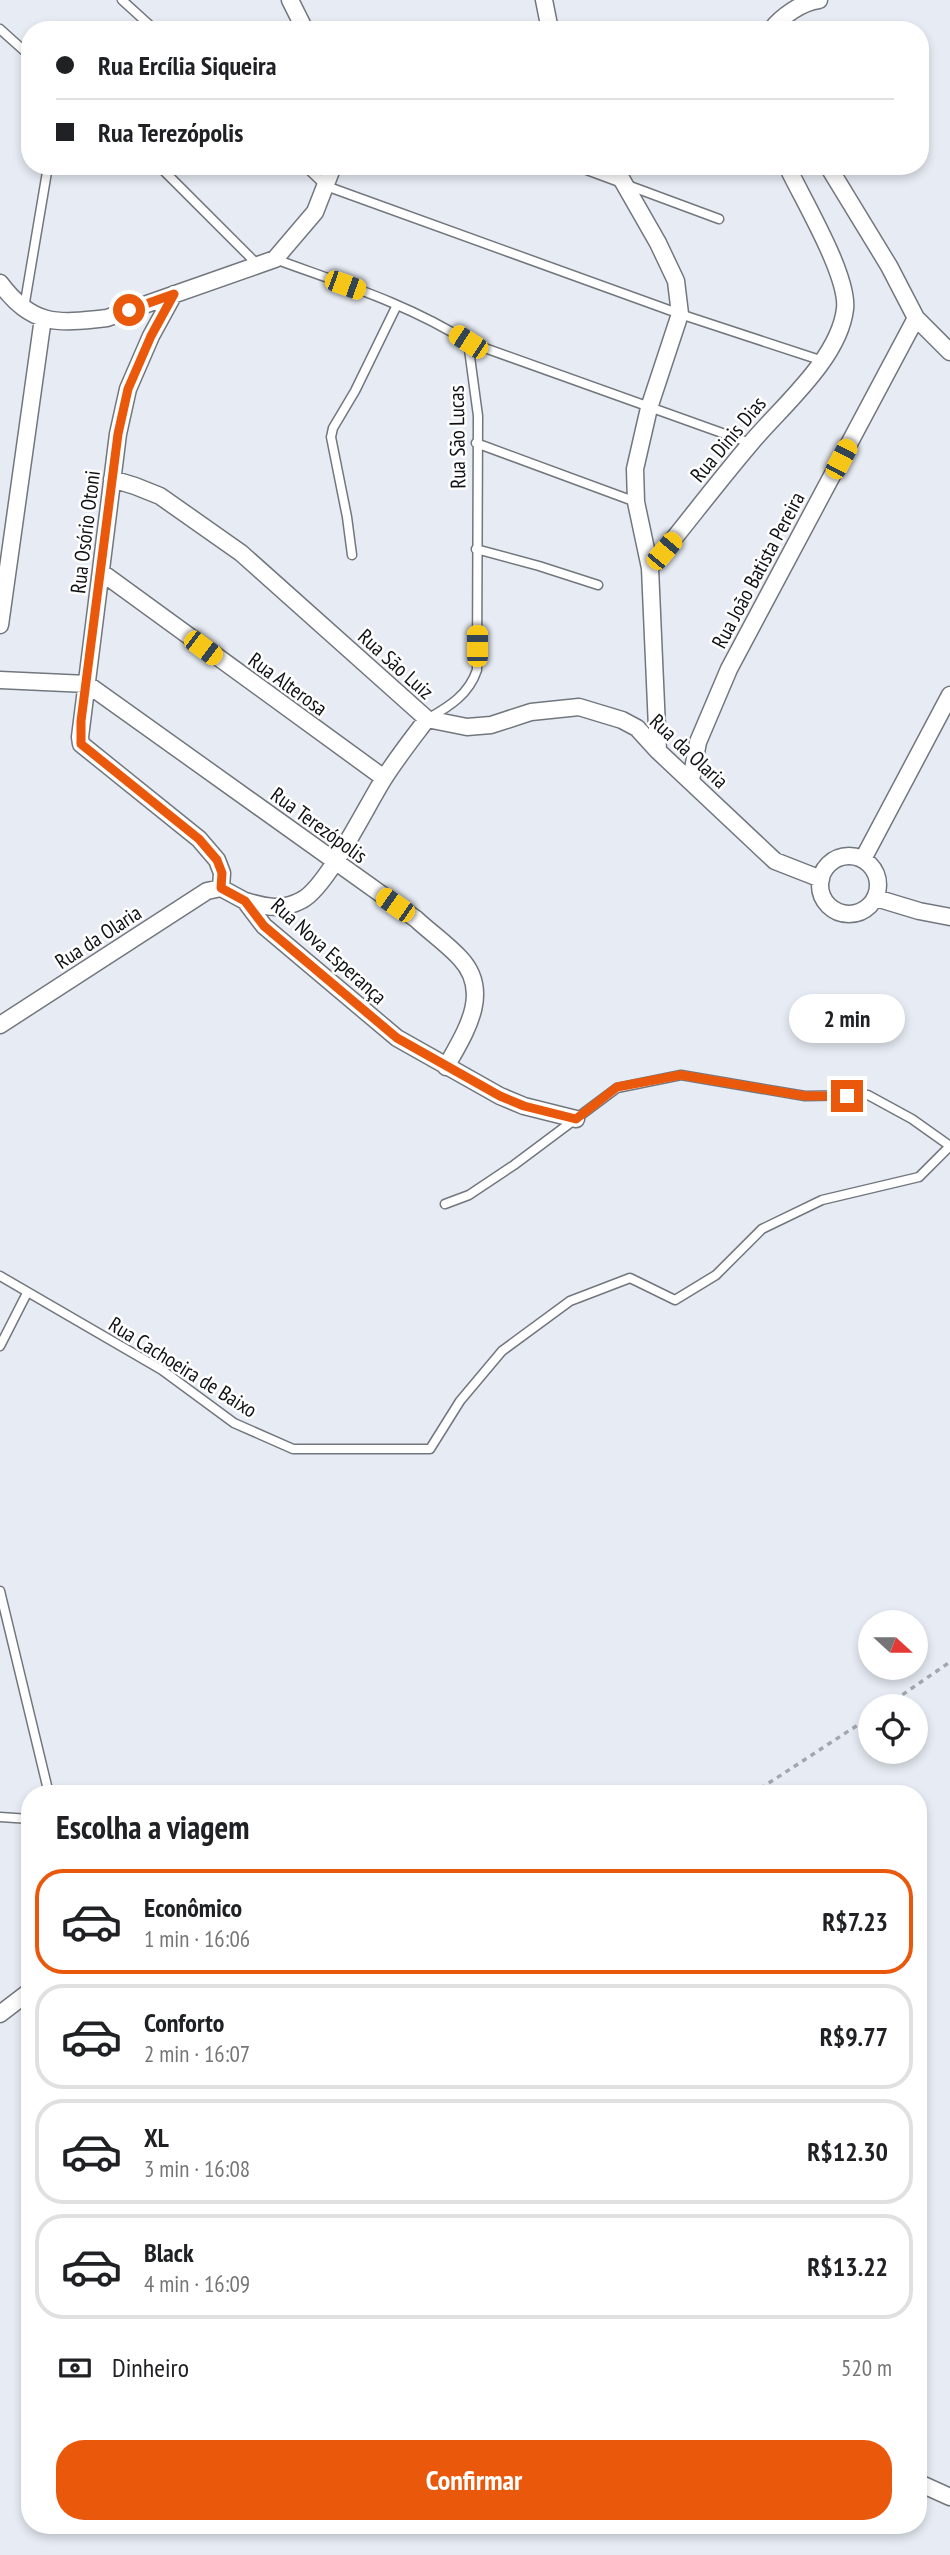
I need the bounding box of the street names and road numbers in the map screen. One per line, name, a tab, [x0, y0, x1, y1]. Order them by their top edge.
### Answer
street label: Rua São Lucas	[443, 385, 471, 489]
street label: Rua Dinis Dias	[684, 390, 772, 488]
street label: Rua Osório Otoni	[64, 469, 106, 595]
street label: Rua João Batista Pereira	[705, 487, 811, 653]
street label: Rua São Luiz	[353, 623, 439, 705]
street label: Rua Alterosa	[243, 646, 333, 722]
street label: Rua da Olaria	[644, 708, 734, 794]
street label: Rua Terezópolis	[265, 781, 373, 869]
street label: Rua Nova Esperança	[266, 892, 392, 1010]
street label: Rua da Olaria	[50, 899, 146, 975]
street label: Rua Cachoeira de Baixo	[104, 1311, 262, 1423]

